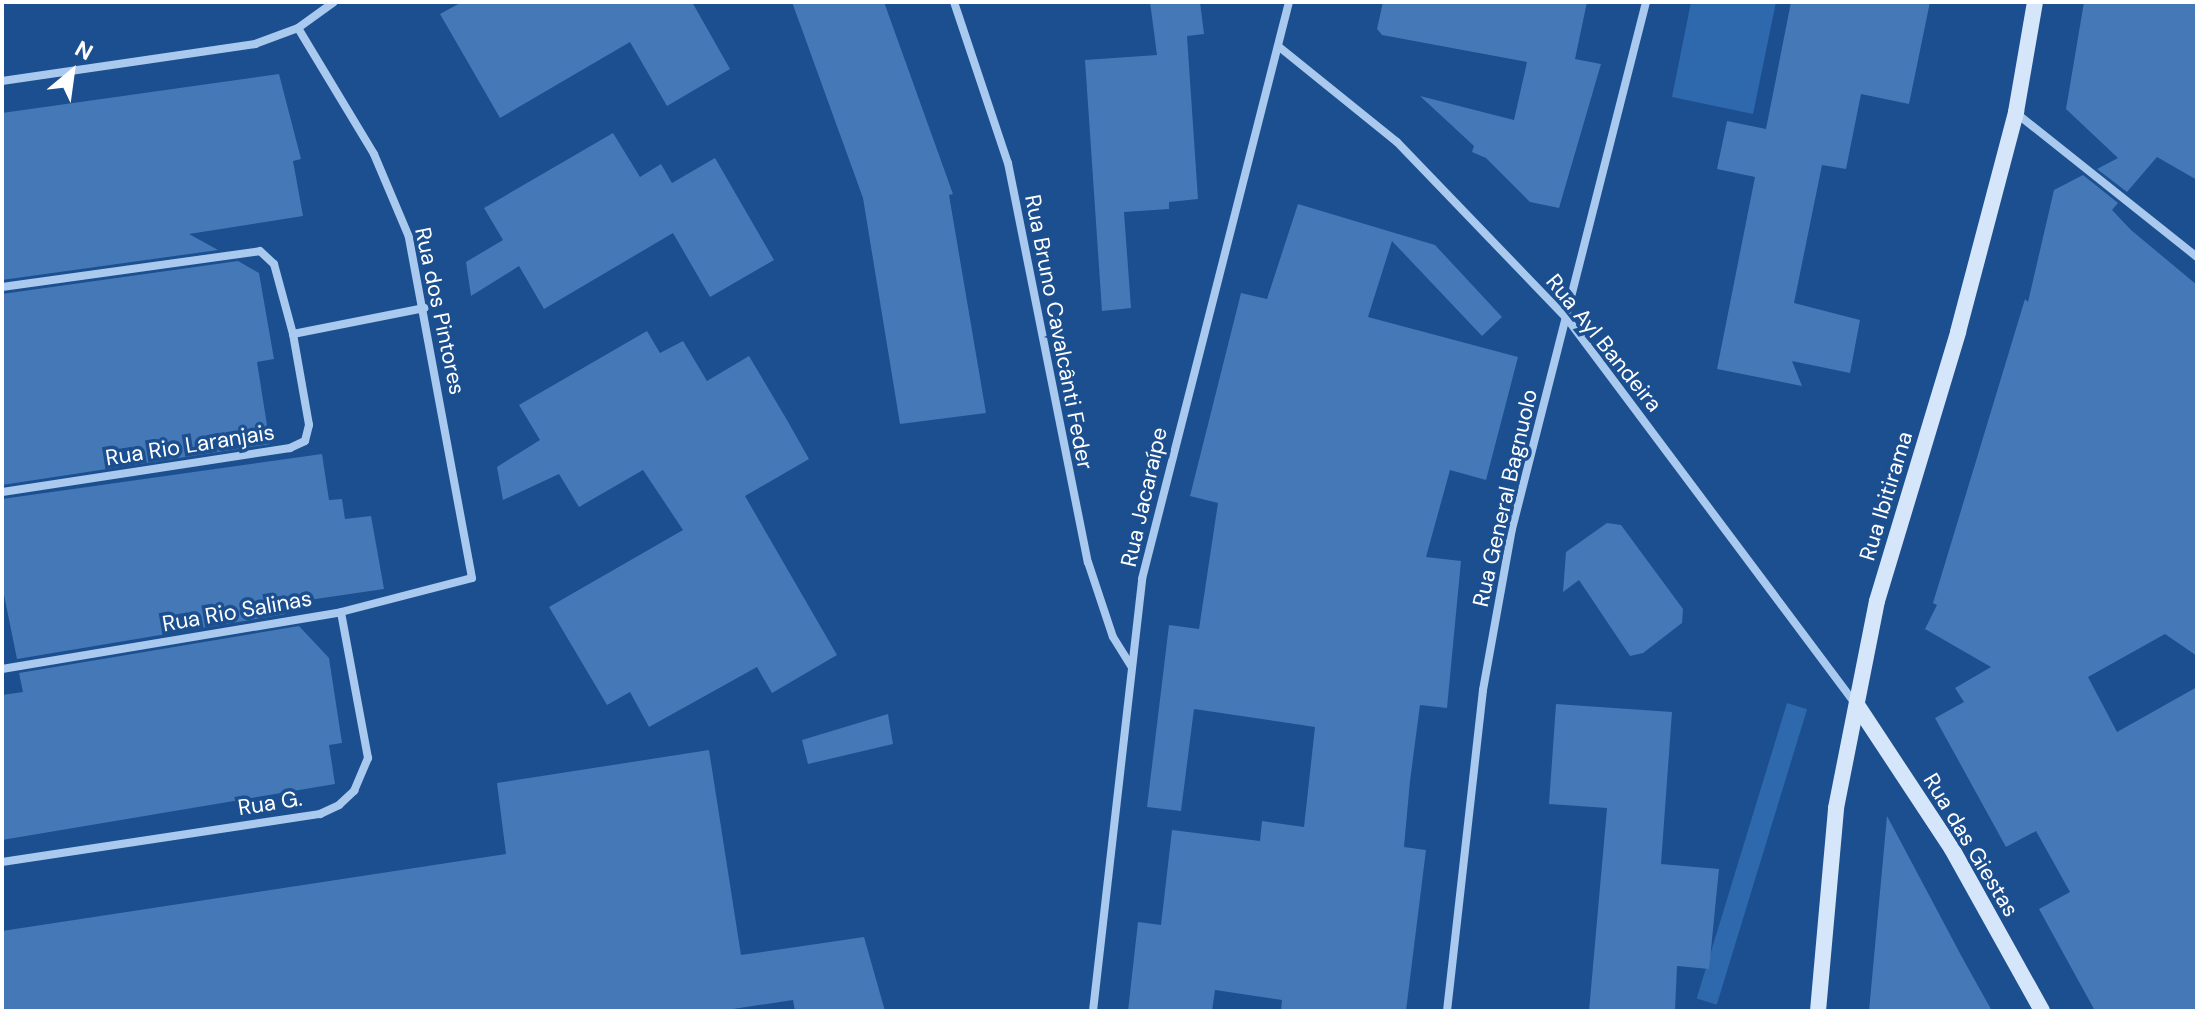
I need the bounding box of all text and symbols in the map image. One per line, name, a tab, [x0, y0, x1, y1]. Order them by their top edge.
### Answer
north arrow	[32, 32, 112, 112]
text: N	[70, 34, 98, 67]
street label: Rua Bruno Cavalcânti Feder	[1019, 192, 1099, 472]
street label: Rua dos Pintores	[409, 225, 471, 397]
street label: Rua Ayl Bandeira	[1540, 269, 1668, 417]
street label: Rua General Bagnuolo	[1467, 387, 1543, 609]
street label: Rua Rio Laranjais	[104, 419, 276, 471]
street label: Rua Jacaraípe	[1115, 425, 1173, 569]
street label: Rua Ibitirama	[1854, 428, 1918, 564]
street label: Rua Rio Salinas	[160, 585, 314, 637]
street label: Rua das Giestas	[1918, 768, 2024, 922]
street label: Rua G.	[236, 785, 304, 821]

